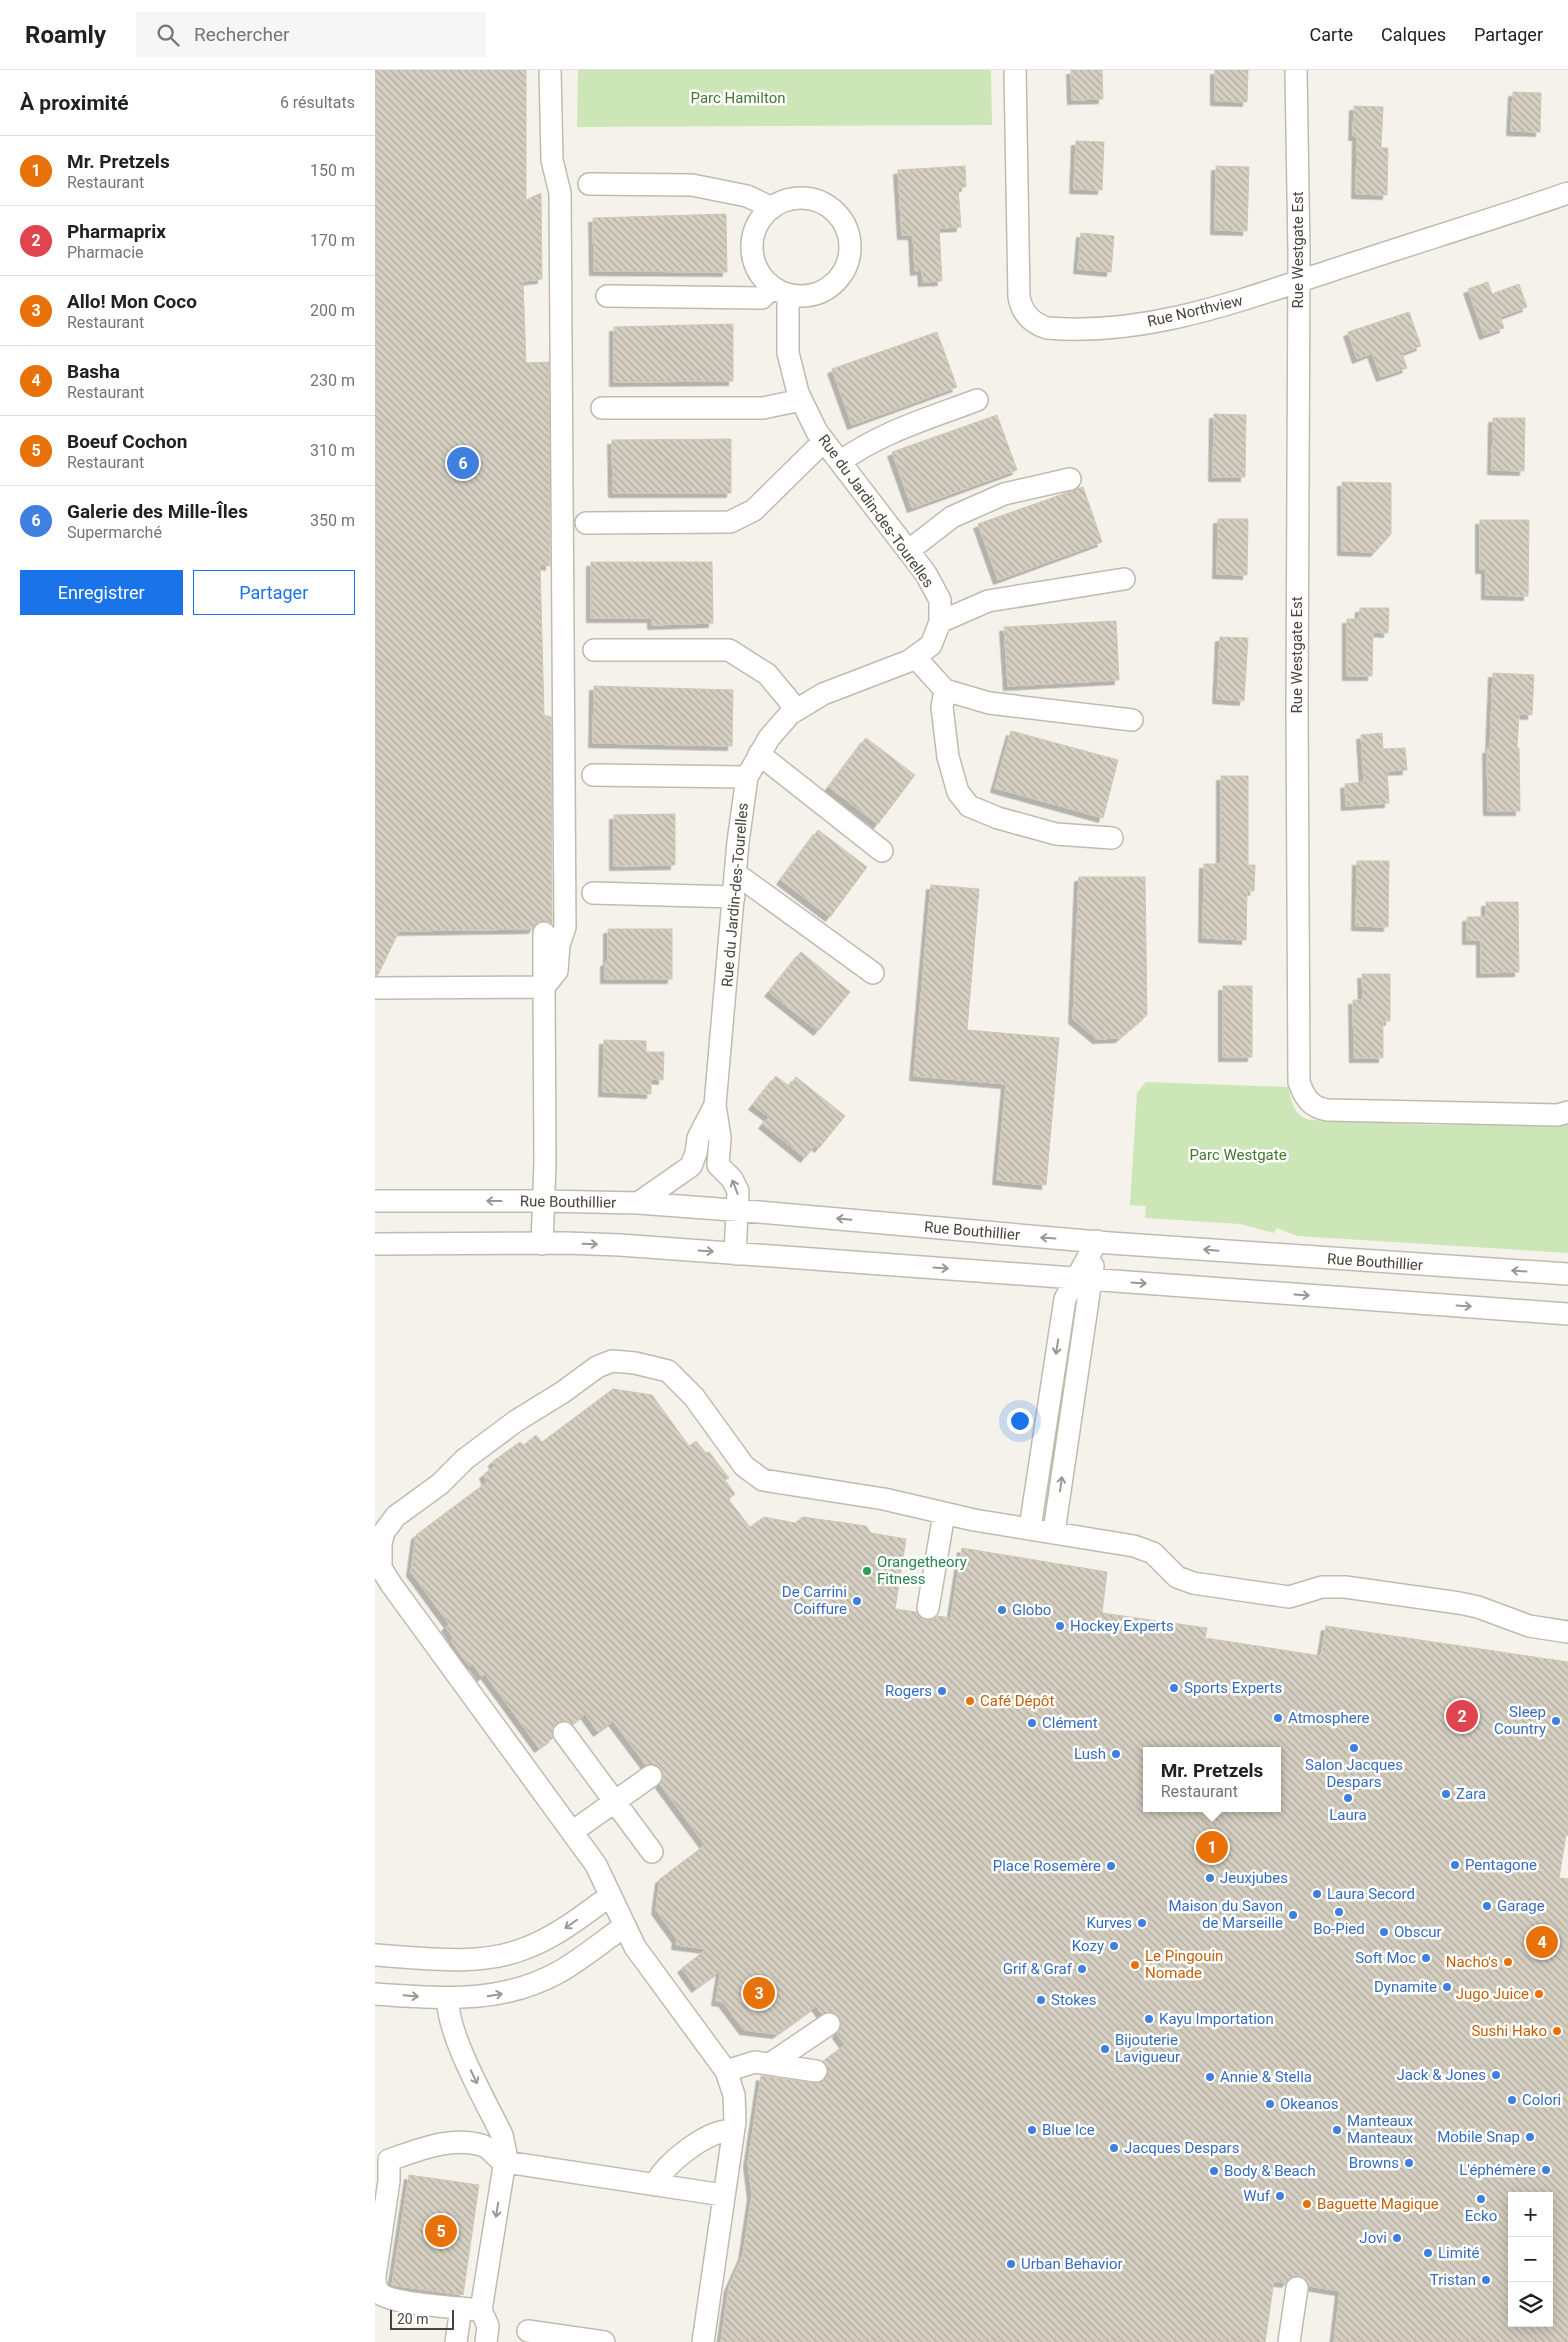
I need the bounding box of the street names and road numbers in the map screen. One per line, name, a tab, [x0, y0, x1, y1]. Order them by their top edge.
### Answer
street label: Rue Westgate Est	[1289, 191, 1307, 309]
street label: Rue Northview	[1146, 291, 1244, 331]
street label: Rue du Jardin-des-Tourelles	[814, 431, 938, 591]
street label: Rue Westgate Est	[1288, 596, 1306, 714]
street label: Rue du Jardin-des-Tourelles	[718, 802, 752, 988]
street label: Rue Bouthillier	[520, 1192, 616, 1212]
street label: Rue Bouthillier	[923, 1218, 1021, 1244]
street label: Rue Bouthillier	[1326, 1250, 1424, 1274]

